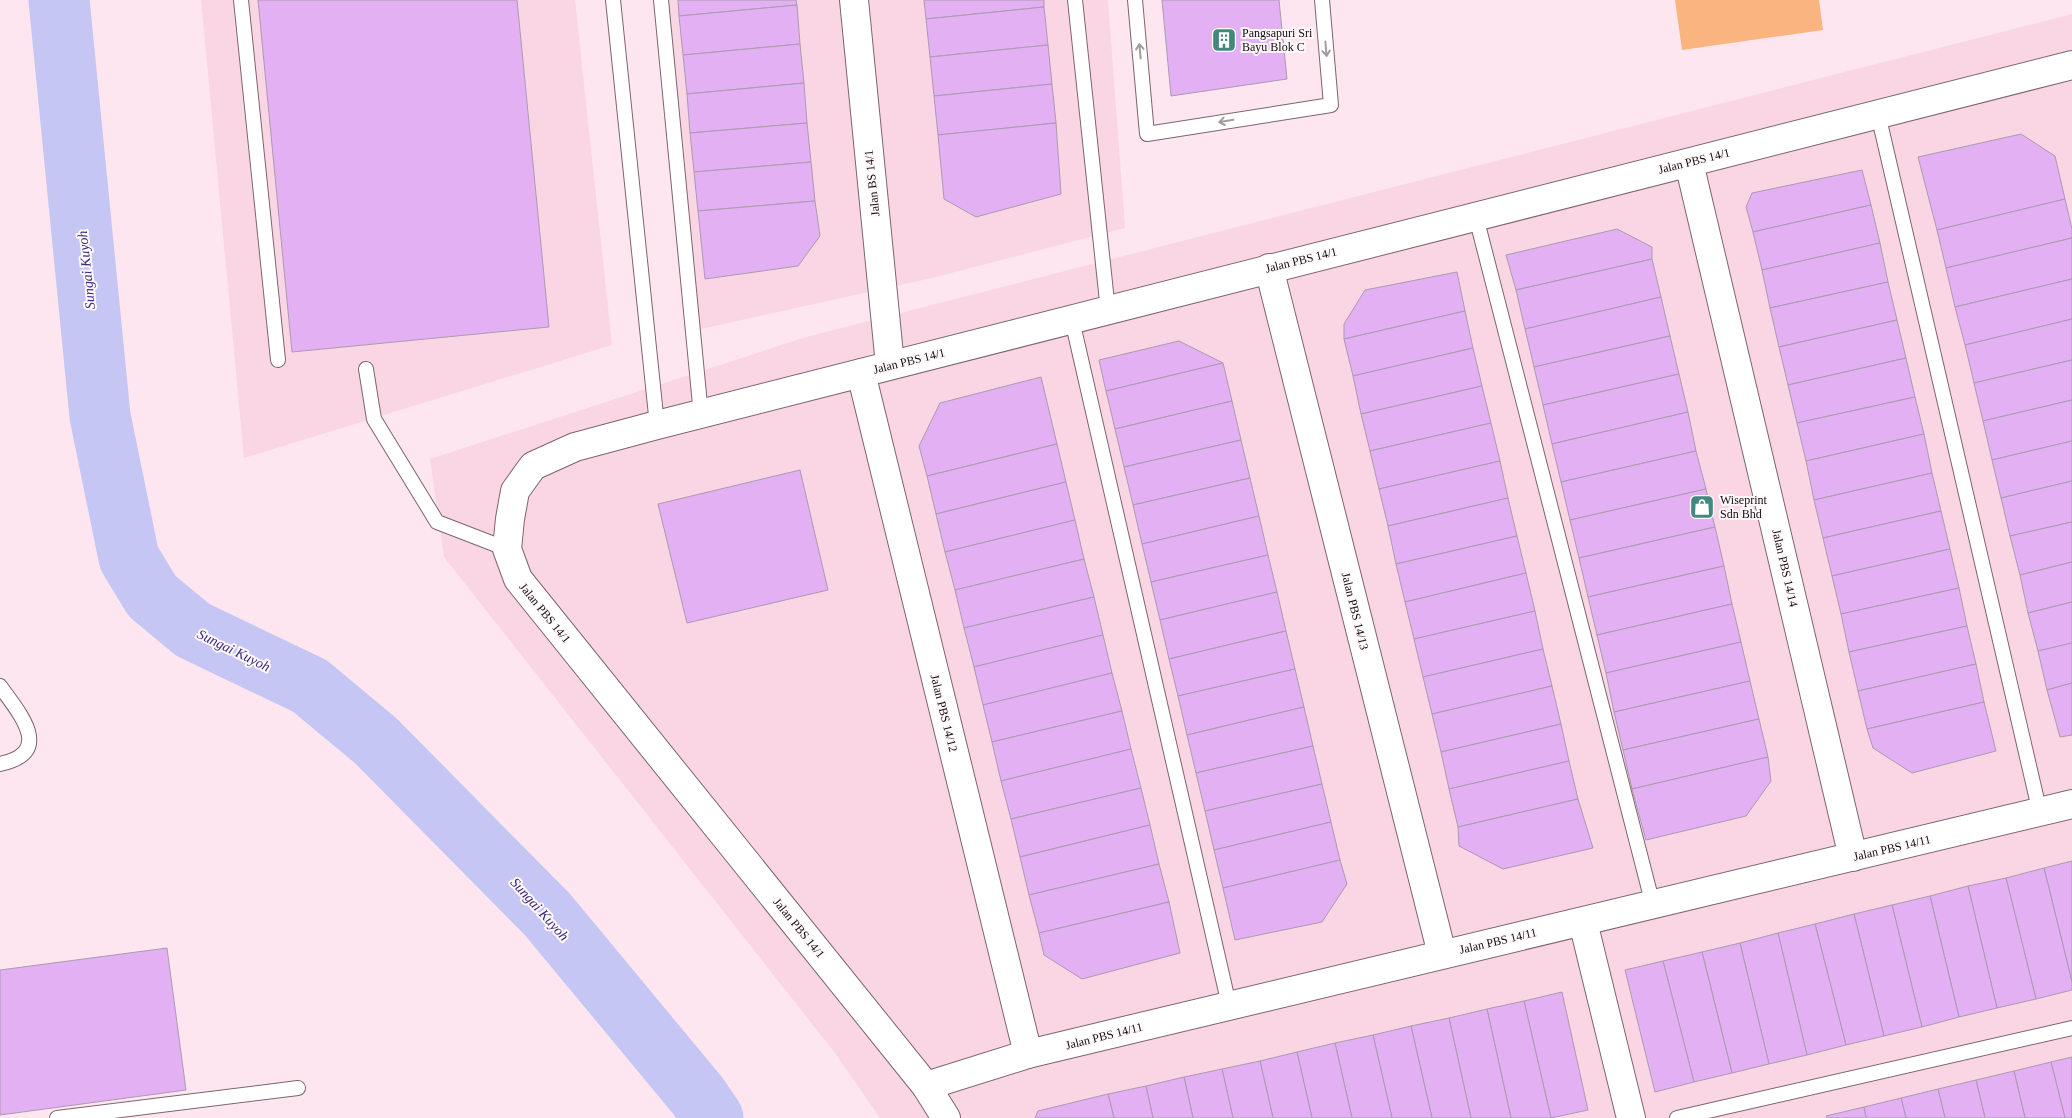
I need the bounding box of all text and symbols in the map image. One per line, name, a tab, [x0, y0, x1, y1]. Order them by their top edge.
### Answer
place label: Pangsapuri Sri Bayu Blok C	[1242, 26, 1313, 54]
building icon: Pangsapuri Sri Bayu Blok C	[1211, 27, 1237, 53]
one-way arrow	[1321, 40, 1331, 56]
one-way arrow	[1135, 43, 1144, 59]
one-way arrow	[1218, 117, 1234, 127]
street label: Jalan PBS 14/1	[1657, 145, 1731, 177]
street label: Jalan BS 14/1	[862, 149, 882, 217]
water label: Sungai Kuyoh	[75, 230, 98, 310]
street label: Jalan PBS 14/1	[1264, 244, 1338, 276]
street label: Jalan PBS 14/1	[872, 345, 946, 377]
place label: Wiseprint Sdn Bhd	[1720, 493, 1768, 521]
shop icon: Wiseprint Sdn Bhd	[1689, 494, 1715, 520]
street label: Jalan PBS 14/14	[1769, 528, 1801, 608]
street label: Jalan PBS 14/13	[1339, 571, 1371, 651]
street label: Jalan PBS 14/1	[516, 580, 574, 646]
water label: Sungai Kuyoh	[195, 626, 273, 674]
street label: Jalan PBS 14/12	[928, 673, 960, 753]
street label: Jalan PBS 14/11	[1852, 832, 1932, 864]
water label: Sungai Kuyoh	[508, 875, 572, 944]
street label: Jalan PBS 14/1	[770, 895, 828, 961]
street label: Jalan PBS 14/11	[1458, 925, 1538, 957]
street label: Jalan PBS 14/11	[1064, 1020, 1144, 1052]

